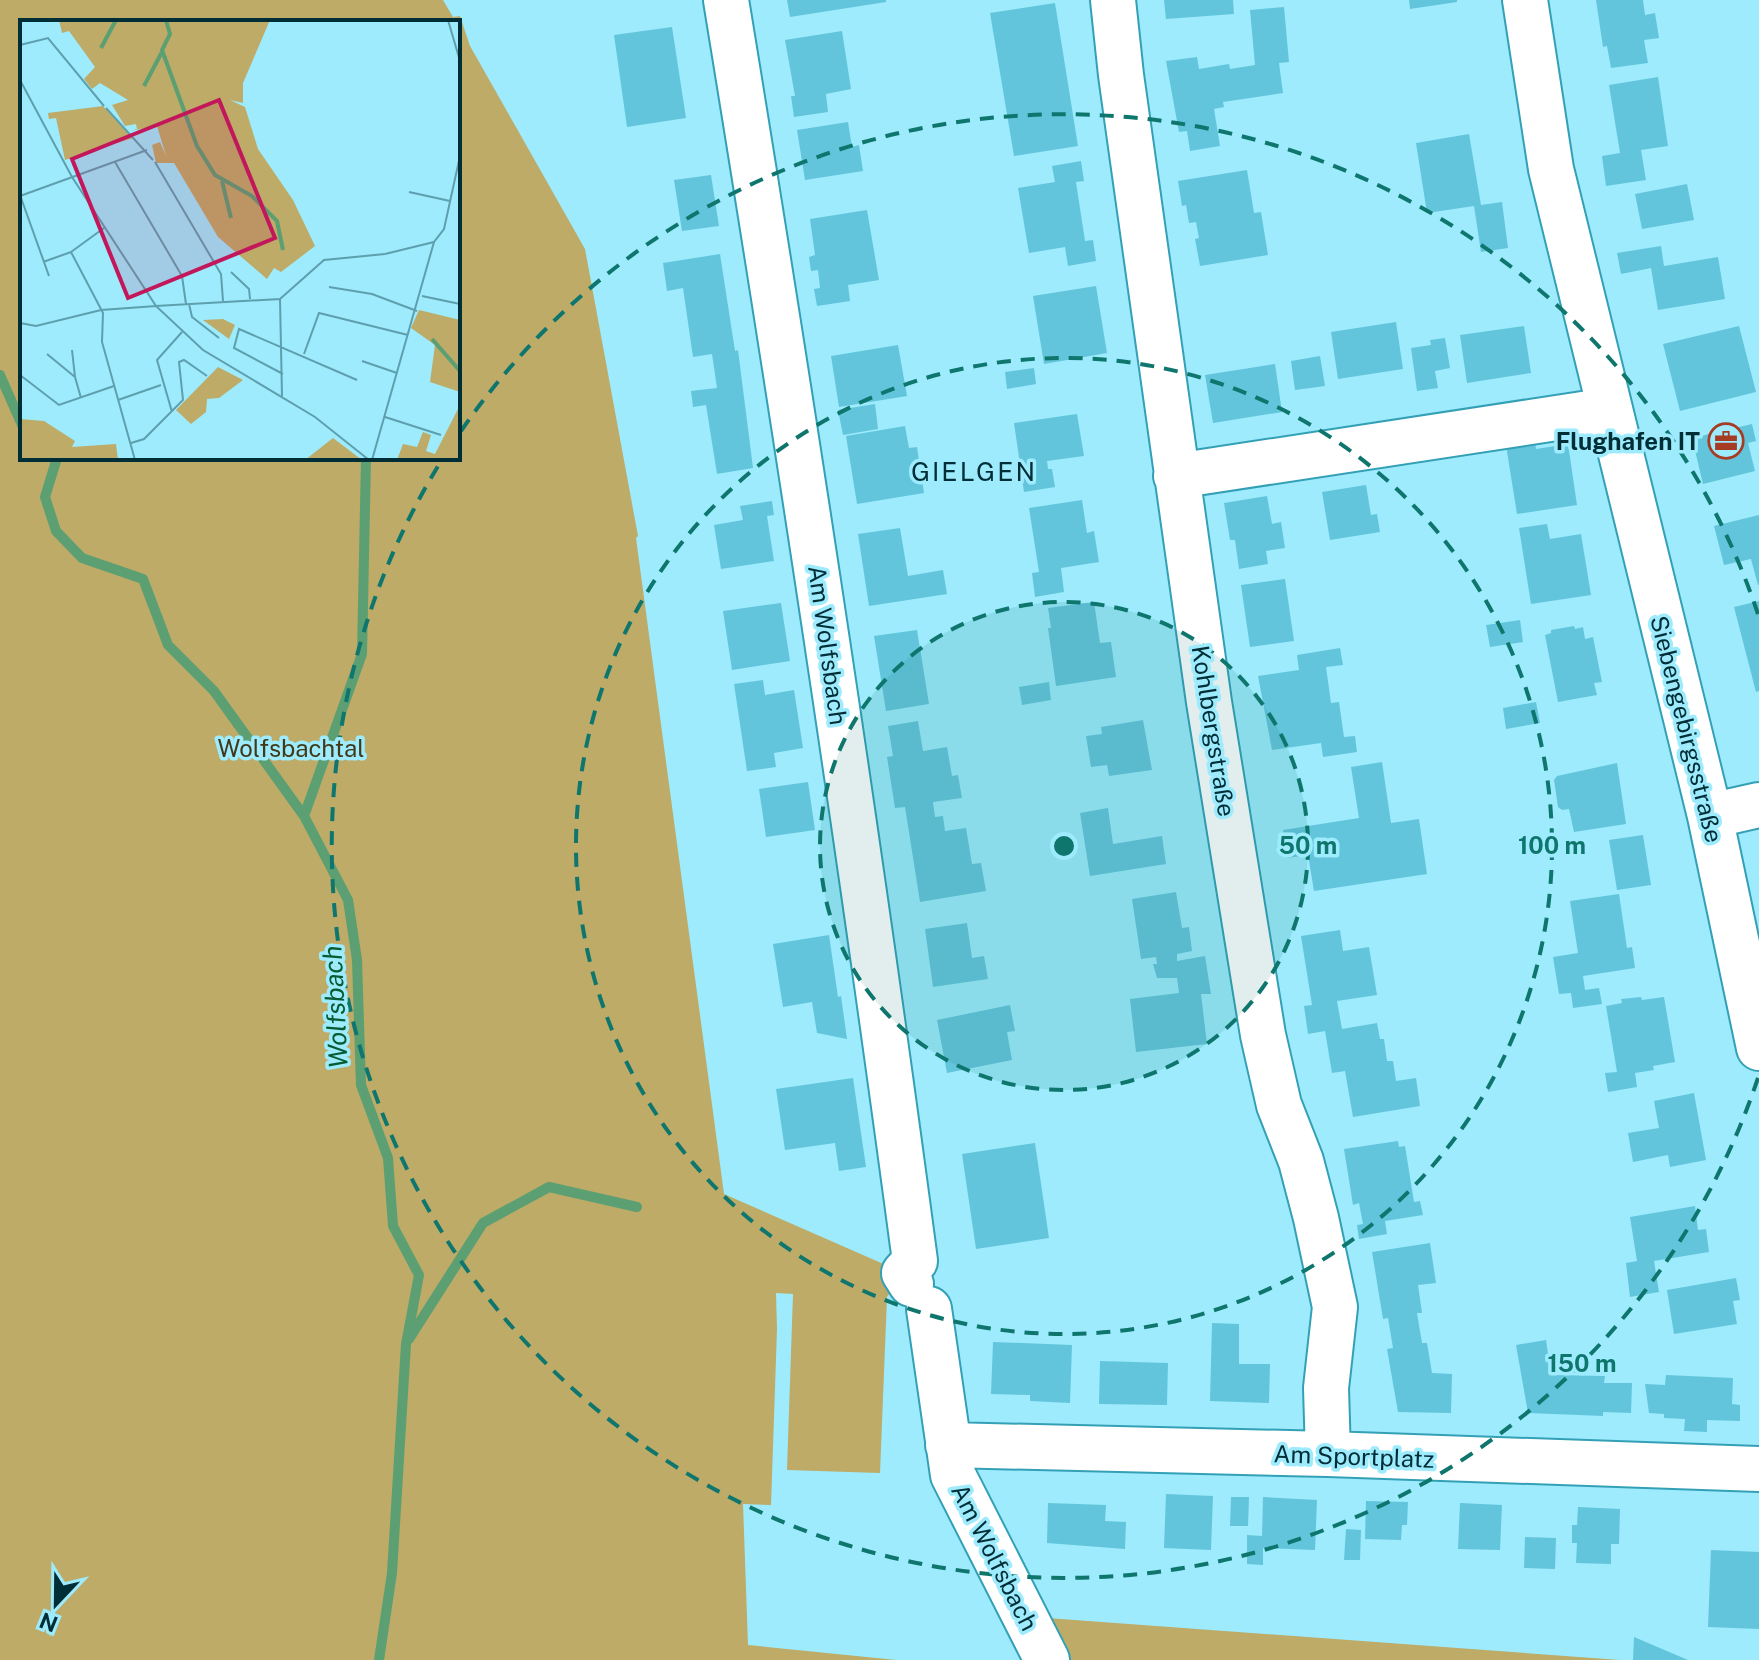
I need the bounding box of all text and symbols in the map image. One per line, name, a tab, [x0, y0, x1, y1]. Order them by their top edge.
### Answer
inset map	[20, 20, 460, 460]
office icon: Flughafen IT	[1707, 422, 1745, 460]
place label: Flughafen IT	[1556, 427, 1700, 455]
district label: GIELGEN	[911, 456, 1037, 487]
street label: Am Wolfsbach	[803, 563, 853, 727]
street label: Siebengebirgsstraße	[1645, 613, 1729, 845]
street label: Kohlbergstraße	[1187, 643, 1241, 819]
park label: Wolfsbachtal	[217, 734, 365, 762]
text: 50 m	[1279, 831, 1337, 859]
text: 100 m	[1518, 831, 1586, 859]
centre of rings	[1050, 832, 1078, 860]
water label: Wolfsbach	[316, 945, 354, 1069]
text: 150 m	[1548, 1349, 1616, 1377]
street label: Am Sportplatz	[1273, 1439, 1435, 1473]
street label: Am Wolfsbach	[946, 1479, 1044, 1635]
north arrow	[16, 1564, 96, 1644]
text: N	[36, 1607, 61, 1638]

